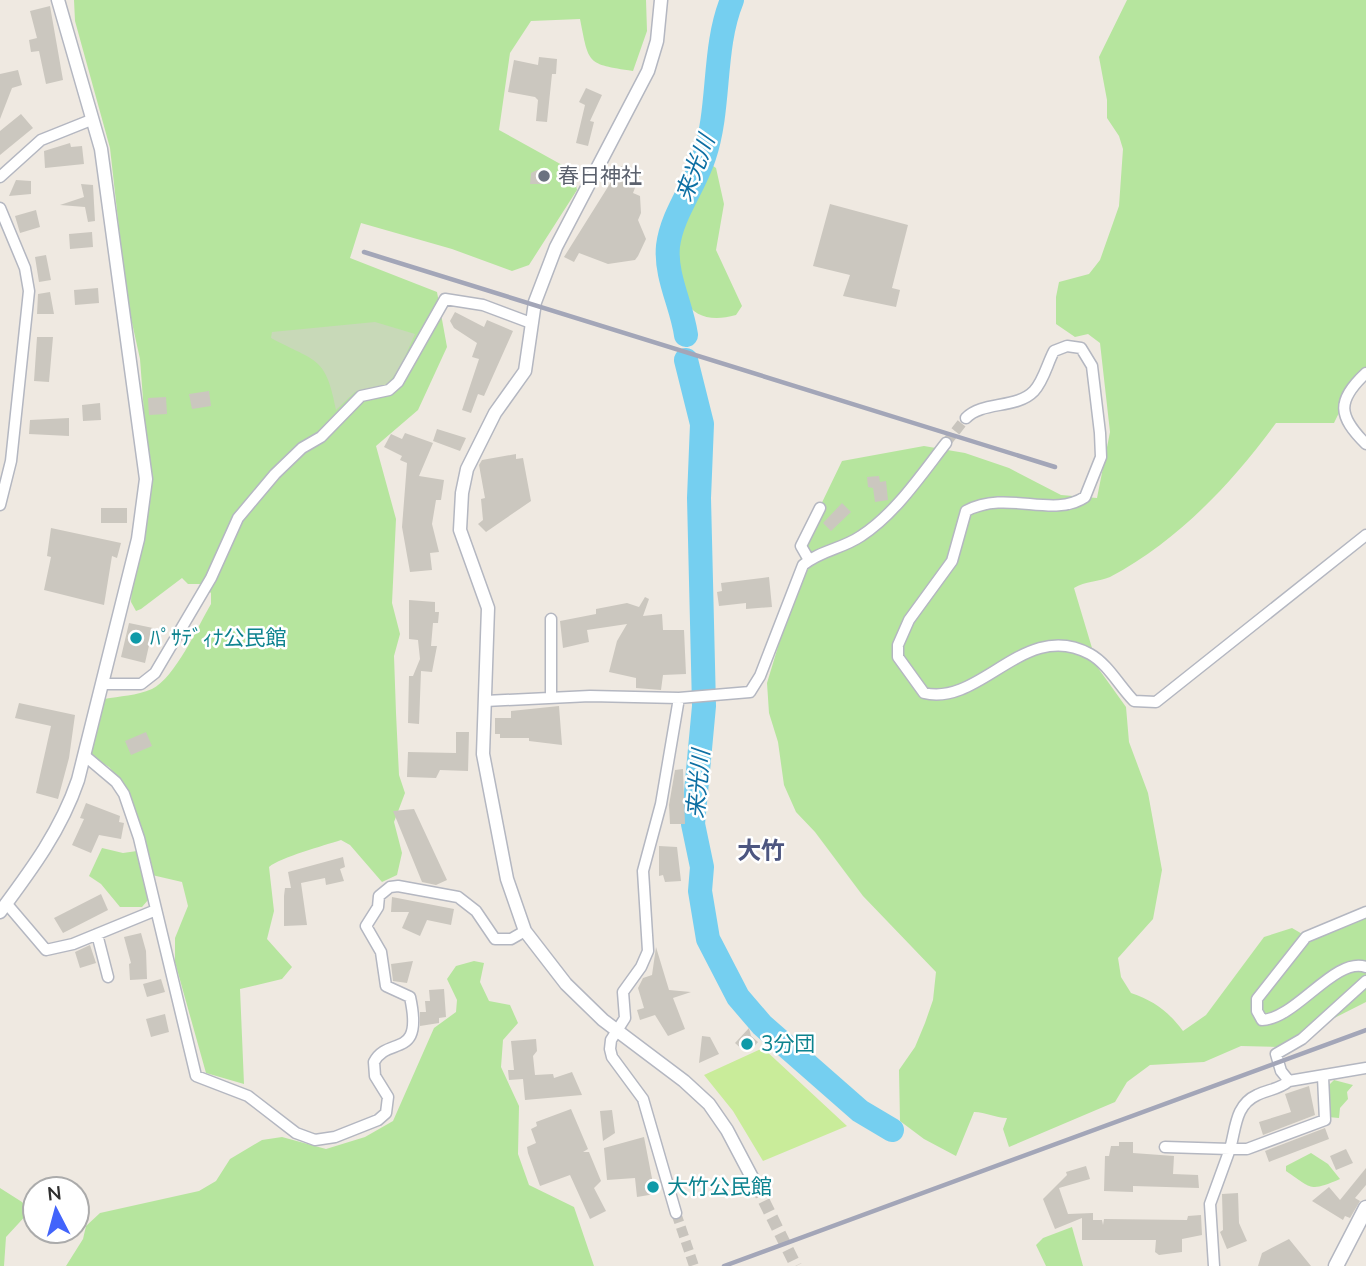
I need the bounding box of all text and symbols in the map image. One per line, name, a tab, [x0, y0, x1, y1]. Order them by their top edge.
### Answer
water label: 来光川	[669, 128, 723, 206]
place label: 春日神社	[558, 162, 642, 190]
marker: 春日神社	[536, 168, 552, 184]
place label: ﾊﾟｻﾃﾞｨﾅ公民館	[150, 624, 287, 652]
marker: ﾊﾟｻﾃﾞｨﾅ公民館	[128, 630, 144, 646]
water label: 来光川	[680, 745, 717, 820]
district label: 大竹	[737, 835, 785, 867]
place label: 3分団	[761, 1030, 816, 1058]
marker: 3分団	[739, 1036, 755, 1052]
place label: 大竹公民館	[667, 1173, 772, 1201]
north arrow	[21, 1175, 91, 1245]
marker: 大竹公民館	[645, 1179, 661, 1195]
text: N	[46, 1180, 63, 1208]

